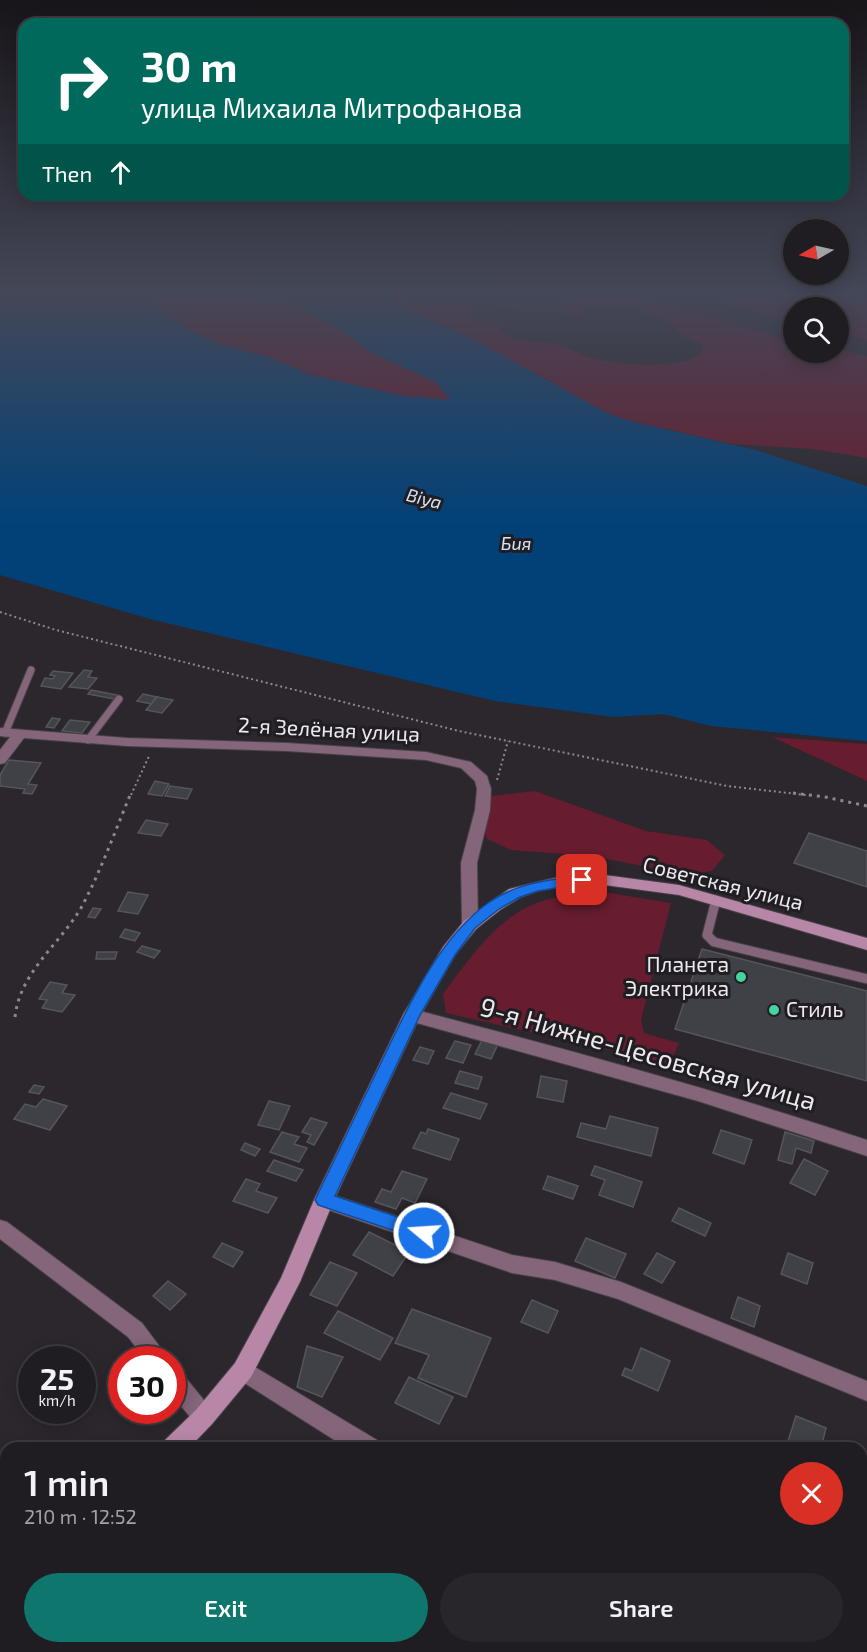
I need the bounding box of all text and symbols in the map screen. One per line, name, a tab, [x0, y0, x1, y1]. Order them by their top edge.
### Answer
text: 30 m	[141, 40, 237, 90]
icon: right	[42, 42, 120, 120]
text: улица Михаила Митрофанова	[141, 91, 522, 123]
icon: ahead	[104, 156, 137, 189]
text: Then	[42, 160, 92, 186]
north arrow	[783, 219, 849, 285]
map controls	[783, 219, 849, 363]
button: search	[783, 297, 849, 363]
water label: Biya	[404, 483, 444, 513]
water label: Бия	[501, 532, 531, 554]
street label: 2-я Зелёная улица	[238, 711, 421, 747]
street label: Советская улица	[640, 851, 806, 916]
pin	[556, 854, 607, 905]
icon: arrive	[565, 863, 598, 896]
place label: Планета Электрика	[625, 951, 729, 1000]
marker: Планета Электрика	[734, 970, 748, 984]
street label: 9-я Нижне-Цесовская улица	[477, 990, 820, 1116]
place label: Стиль	[786, 996, 843, 1021]
marker: Стиль	[767, 1003, 781, 1017]
position arrow	[392, 1201, 456, 1265]
speed limit sign: 30	[108, 1346, 186, 1424]
text: 25	[40, 1360, 74, 1396]
text: km/h	[38, 1391, 76, 1409]
text: 1 min	[24, 1460, 109, 1503]
button: close	[780, 1462, 843, 1525]
text: 210 m · 12:52	[24, 1504, 137, 1528]
button: Exit	[24, 1573, 428, 1642]
button: Share	[440, 1573, 843, 1642]

